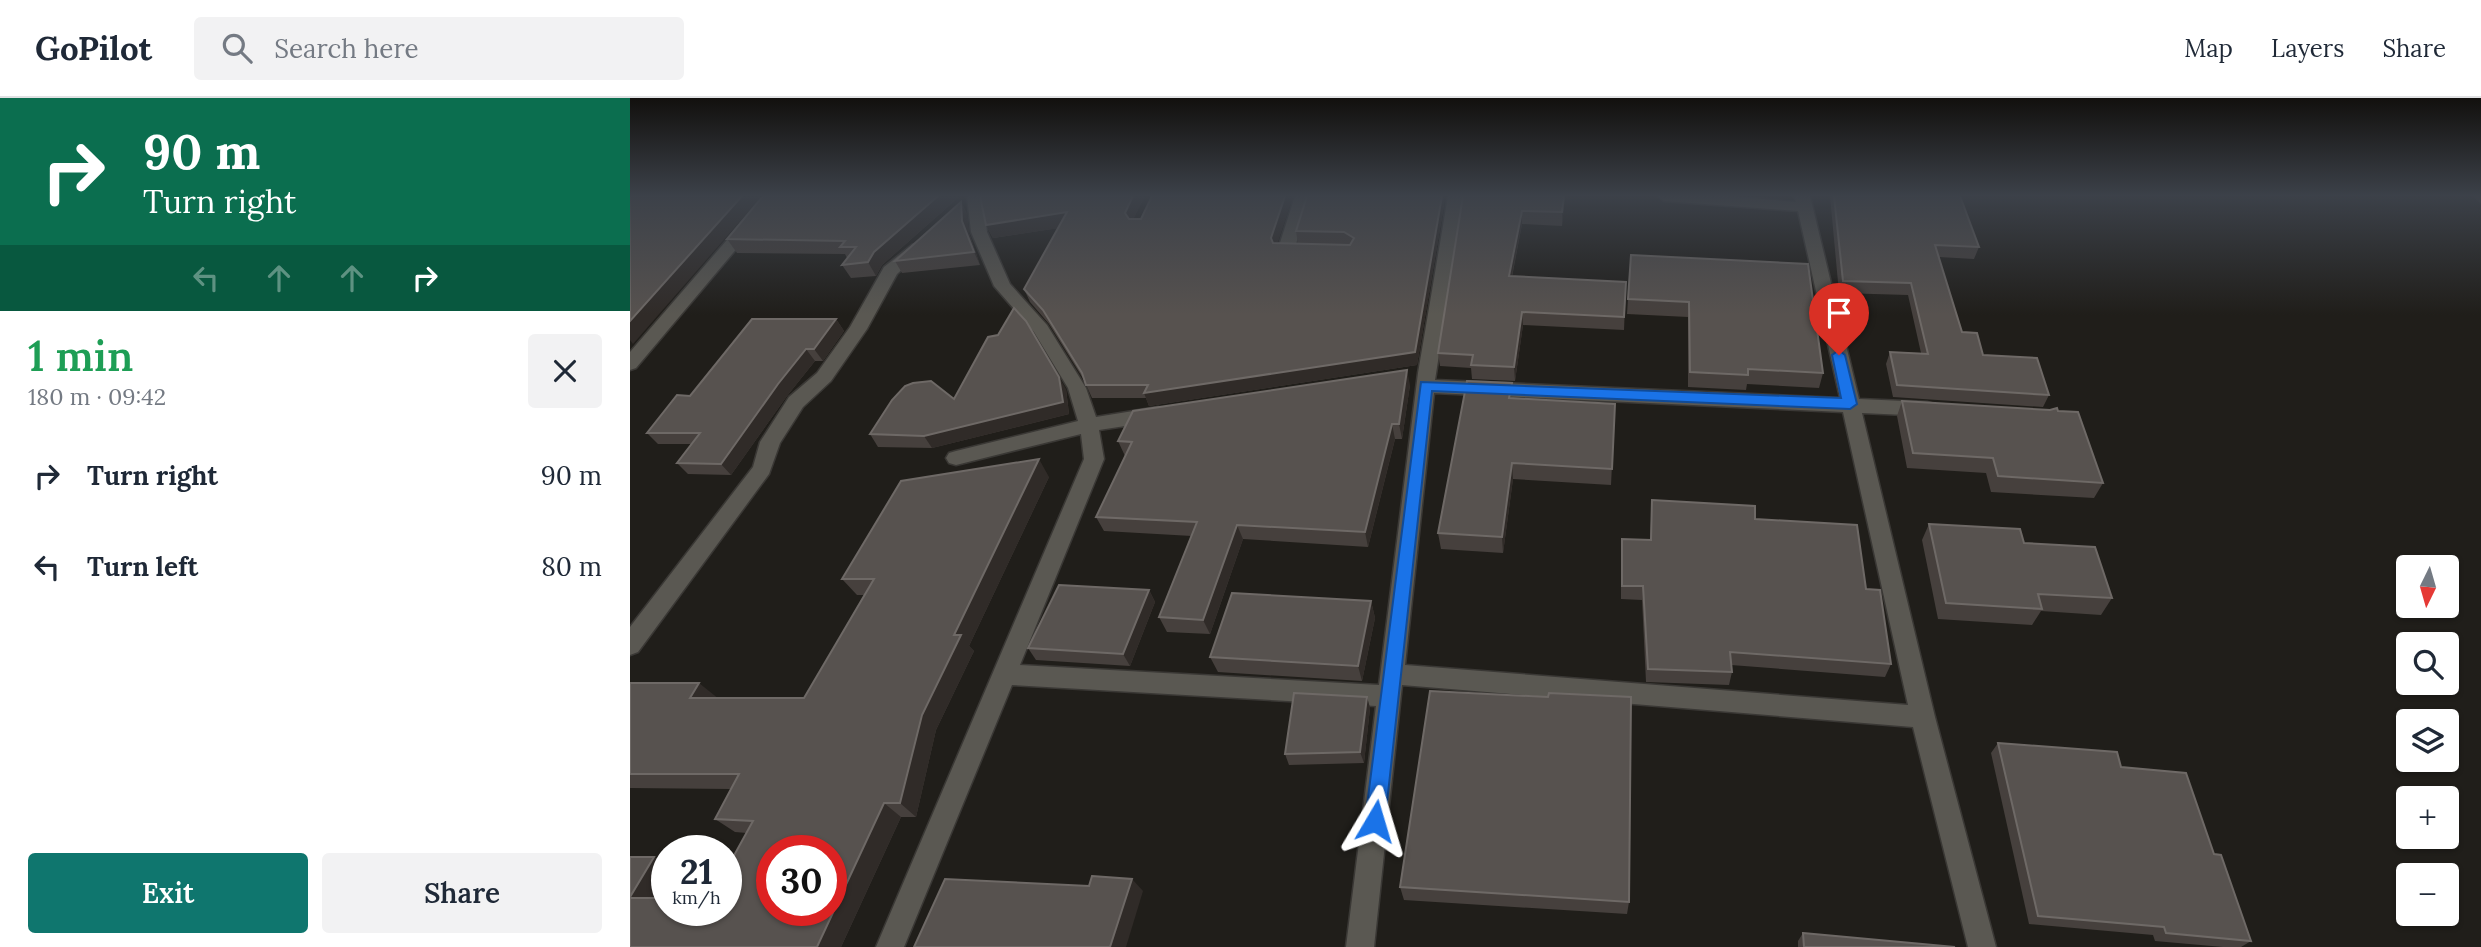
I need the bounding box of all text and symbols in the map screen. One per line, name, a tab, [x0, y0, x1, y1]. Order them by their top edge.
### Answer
search box	[194, 17, 684, 80]
text: GoPilot	[35, 27, 152, 69]
icon: search	[218, 29, 256, 67]
text: Search here	[274, 32, 419, 65]
text: Map	[2184, 33, 2233, 64]
text: Layers	[2271, 33, 2344, 64]
text: Share	[2382, 33, 2446, 64]
text: 90 m	[143, 120, 260, 182]
icon: right	[28, 126, 119, 217]
text: Turn right	[143, 181, 296, 222]
icon: left	[187, 259, 225, 297]
icon: ahead	[260, 259, 298, 297]
icon: ahead	[333, 259, 371, 297]
icon: right	[406, 259, 444, 297]
pin	[1809, 283, 1869, 355]
icon: arrive	[1820, 294, 1858, 332]
text: 1 min	[28, 329, 133, 383]
button: close	[528, 334, 602, 408]
text: 180 m · 09:42	[28, 382, 166, 411]
icon: right	[28, 457, 66, 495]
text: Turn right	[87, 459, 218, 492]
text: 90 m	[541, 459, 602, 492]
icon: left	[28, 548, 66, 586]
text: Turn left	[87, 550, 198, 583]
text: 80 m	[541, 550, 602, 583]
north arrow	[2396, 555, 2459, 618]
map controls	[2396, 555, 2459, 926]
button: search	[2396, 632, 2459, 695]
button: layers	[2396, 709, 2459, 772]
position arrow	[1338, 784, 1412, 858]
button: +	[2396, 786, 2459, 849]
speed limit sign: 30	[756, 835, 847, 926]
text: 21	[680, 849, 713, 894]
button: Exit	[28, 853, 308, 933]
button: Share	[322, 853, 602, 933]
button: −	[2396, 863, 2459, 926]
text: km/h	[672, 886, 721, 909]

